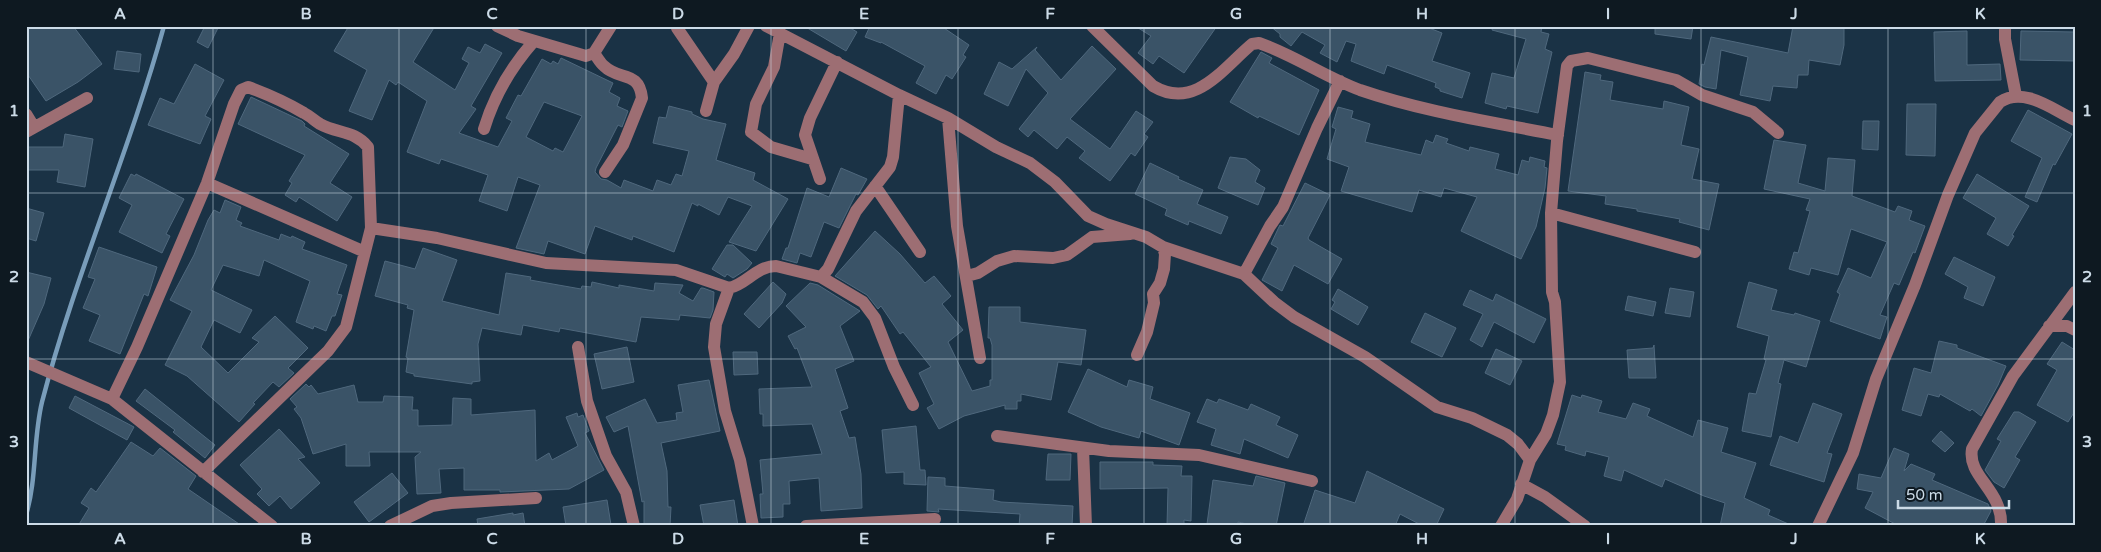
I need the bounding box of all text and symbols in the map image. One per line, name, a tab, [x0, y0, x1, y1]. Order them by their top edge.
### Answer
text: A	[114, 4, 126, 24]
text: B	[300, 4, 312, 24]
text: C	[486, 4, 498, 24]
text: D	[672, 4, 684, 24]
text: E	[859, 4, 869, 24]
text: F	[1045, 4, 1055, 24]
text: G	[1230, 4, 1242, 24]
text: H	[1416, 4, 1428, 24]
text: I	[1606, 4, 1610, 24]
text: J	[1789, 4, 1798, 24]
text: K	[1975, 4, 1986, 24]
text: 1	[9, 101, 19, 121]
text: 1	[2082, 101, 2092, 121]
text: 2	[9, 267, 19, 287]
text: 2	[2082, 267, 2092, 287]
text: 3	[9, 432, 19, 452]
text: 3	[2082, 432, 2092, 452]
scale bar	[1898, 477, 2010, 509]
text: 50 m	[1906, 486, 1943, 504]
text: A	[114, 529, 126, 549]
text: B	[300, 529, 312, 549]
text: C	[486, 529, 498, 549]
text: D	[672, 529, 684, 549]
text: E	[859, 529, 869, 549]
text: F	[1045, 529, 1055, 549]
text: G	[1230, 529, 1242, 549]
text: H	[1416, 529, 1428, 549]
text: I	[1606, 529, 1610, 549]
text: J	[1789, 529, 1798, 549]
text: K	[1975, 529, 1986, 549]

